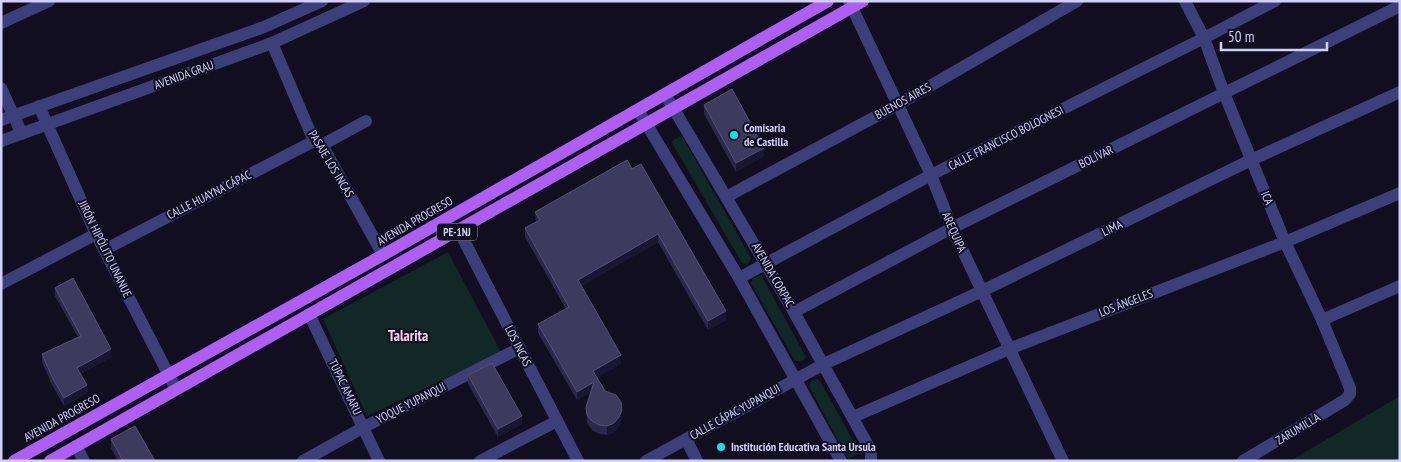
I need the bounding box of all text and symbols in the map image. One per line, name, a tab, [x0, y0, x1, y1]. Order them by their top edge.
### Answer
scale bar	[1221, 20, 1327, 52]
text: 50 m	[1228, 27, 1254, 46]
street label: AVENIDA GRAU	[152, 57, 216, 92]
street label: BUENOS AIRES	[872, 79, 933, 122]
street label: CALLE FRANCISCO BOLOGNESI	[946, 102, 1066, 173]
place label: Comisaria de Castilla	[744, 120, 788, 149]
street label: PASAJE LOS INCAS	[306, 127, 357, 200]
marker: Comisaria de Castilla	[728, 129, 740, 141]
street label: BOLÍVAR	[1076, 142, 1116, 171]
street label: CALLE HUAYNA CÁPAC	[164, 167, 254, 222]
street label: ICA	[1258, 189, 1277, 207]
street label: AVENIDA PROGRESO	[374, 193, 456, 248]
street label: JIRÓN HIPÓLITO UNANUE	[75, 197, 135, 300]
street label: AREQUIPA	[939, 209, 970, 255]
street label: LIMA	[1099, 216, 1125, 239]
road number: PE-1NJ	[437, 223, 477, 240]
street label: AVENIDA CORPAC	[749, 240, 798, 310]
street label: LOS ÁNGELES	[1097, 285, 1155, 320]
street label: LOS INCAS	[502, 323, 535, 369]
district label: Talarita	[388, 326, 428, 345]
street label: TÚPAC AMARU	[326, 356, 365, 417]
street label: YOQUE YUPANQUI	[373, 379, 448, 427]
street label: CALLE CÁPAC YUPANQUI	[687, 380, 783, 443]
street label: AVENIDA PROGRESO	[21, 390, 103, 445]
street label: ZARUMILLA	[1273, 409, 1323, 448]
place label: Institución Educativa Santa Ursula	[731, 439, 876, 454]
marker: Institución Educativa Santa Ursula	[715, 441, 727, 453]

